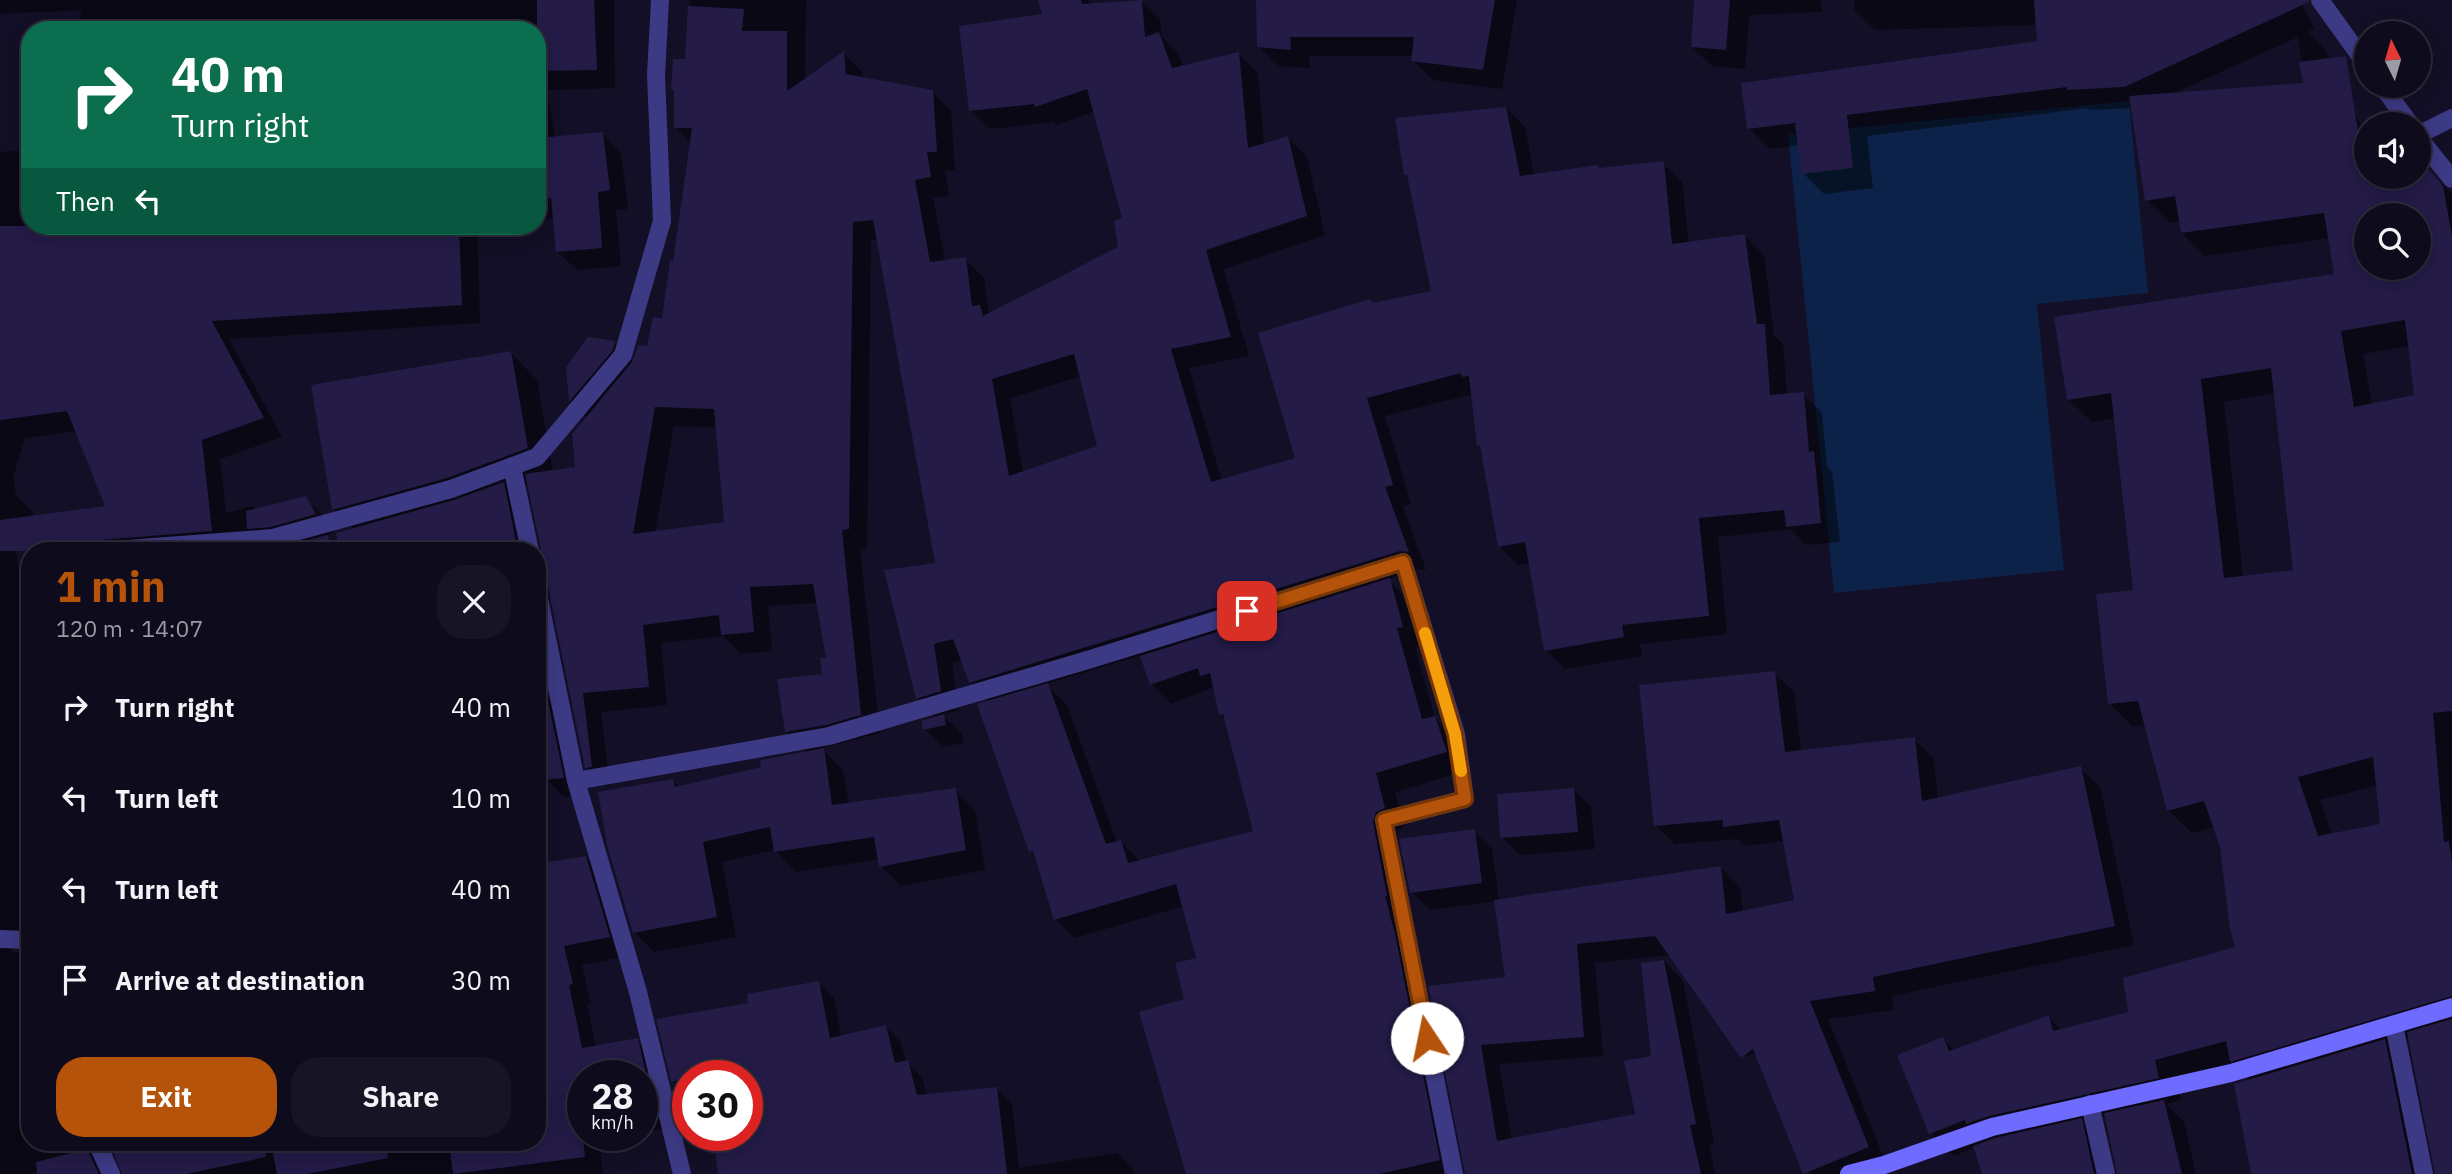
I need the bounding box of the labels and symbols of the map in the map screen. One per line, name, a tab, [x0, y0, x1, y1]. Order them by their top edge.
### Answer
north arrow	[2354, 21, 2431, 98]
pin	[1217, 581, 1277, 641]
position arrow	[1390, 1001, 1464, 1075]
speed limit sign: 30	[672, 1060, 763, 1151]

